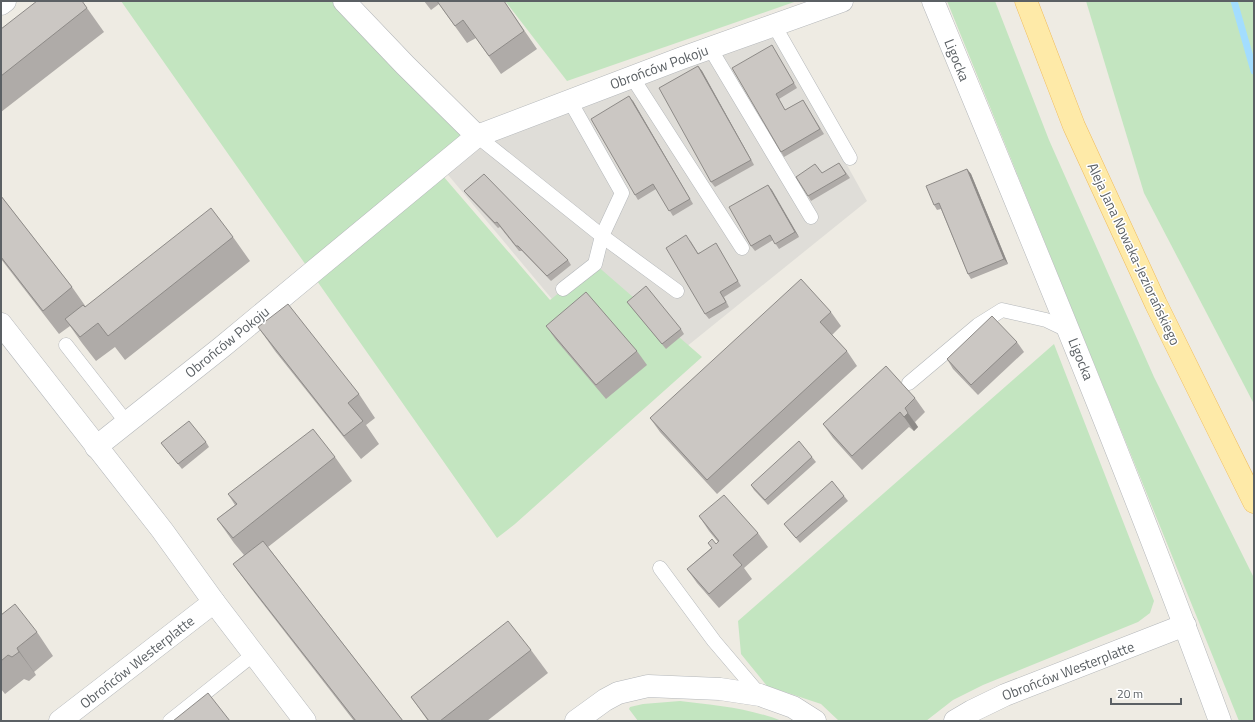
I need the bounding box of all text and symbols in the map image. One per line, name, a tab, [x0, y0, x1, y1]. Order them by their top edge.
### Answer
street label: Ligocka	[939, 35, 975, 84]
street label: Obrońców Pokoju	[607, 39, 711, 94]
street label: Aleja Jana Nowaka-Jeziorańskiego	[1083, 159, 1186, 349]
street label: Obrońców Pokoju	[180, 301, 273, 382]
street label: Ligocka	[1063, 334, 1099, 383]
street label: Obrońców Westerplatte	[75, 610, 198, 713]
street label: Obrońców Westerplatte	[999, 636, 1137, 705]
scale bar	[1111, 680, 1181, 706]
text: 20 m	[1117, 684, 1143, 703]

